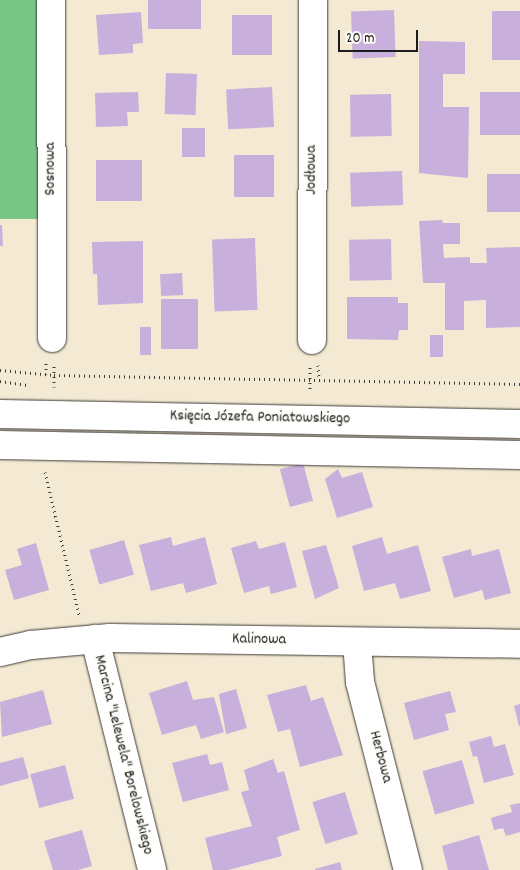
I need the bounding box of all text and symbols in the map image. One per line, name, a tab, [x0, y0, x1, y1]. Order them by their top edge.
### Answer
scale bar	[340, 20, 420, 52]
text: 20 m	[346, 28, 374, 50]
street label: Sosnowa	[41, 142, 61, 196]
street label: Jodłowa	[302, 145, 322, 195]
street label: Księcia Józefa Poniatowskiego	[170, 407, 350, 429]
street label: Kalinowa	[232, 630, 286, 650]
street label: Marcina "Lelewela" Borelowskiego	[89, 653, 157, 857]
street label: Herbowa	[364, 729, 396, 785]

